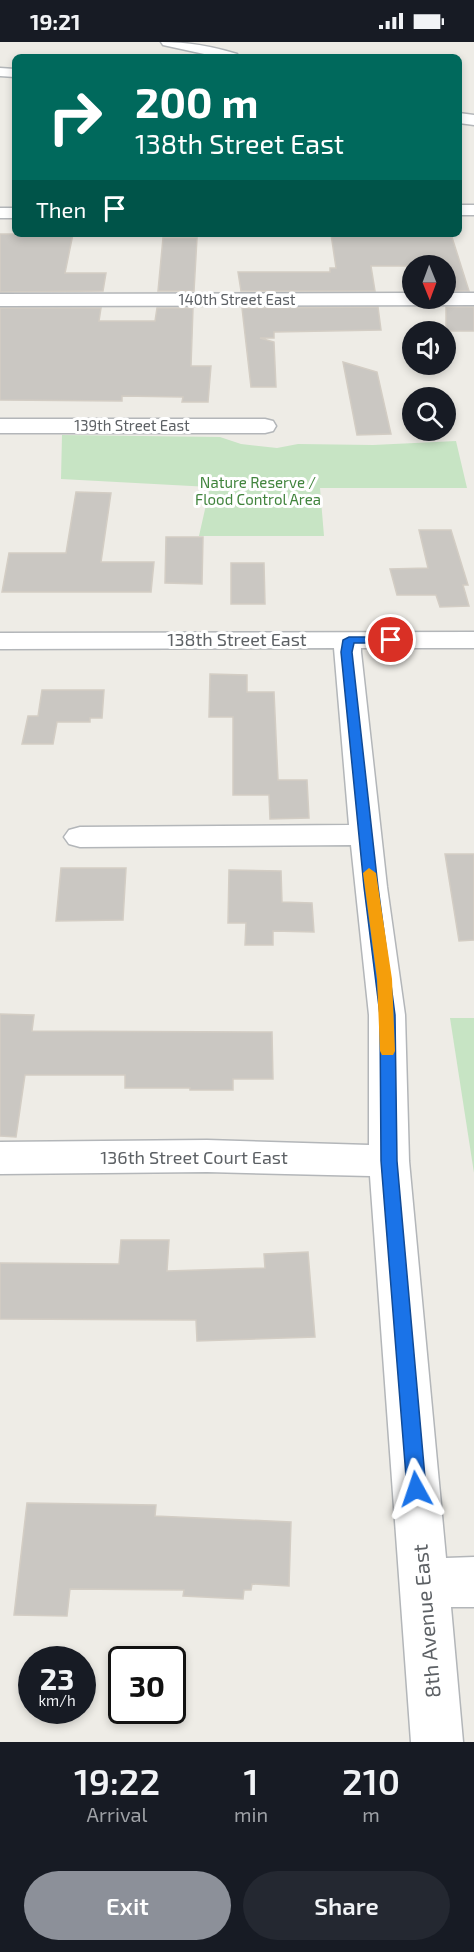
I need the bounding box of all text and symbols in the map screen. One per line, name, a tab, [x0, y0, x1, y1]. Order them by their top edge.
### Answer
text: 19:21	[30, 8, 80, 34]
text: 200 m	[135, 76, 258, 126]
icon: right	[36, 78, 114, 156]
text: 138th Street East	[135, 127, 344, 159]
icon: arrive	[98, 192, 131, 225]
text: Then	[36, 196, 86, 222]
north arrow	[402, 255, 456, 309]
map controls	[402, 255, 456, 441]
street label: 140th Street East	[178, 290, 296, 308]
button: sound	[402, 321, 456, 375]
button: search	[402, 387, 456, 441]
street label: 139th Street East	[74, 416, 190, 434]
park label: Nature Reserve / Flood Control Area	[195, 473, 321, 508]
pin	[365, 614, 416, 665]
icon: arrive	[374, 623, 407, 656]
street label: 138th Street East	[167, 628, 307, 650]
street label: 136th Street Court East	[100, 1146, 288, 1168]
position arrow	[384, 1457, 448, 1521]
street label: 8th Avenue East	[406, 1543, 445, 1699]
speed limit sign: 30	[108, 1646, 186, 1724]
text: 23	[40, 1660, 74, 1696]
text: km/h	[38, 1691, 76, 1709]
text: 19:22	[74, 1759, 160, 1802]
text: 1	[244, 1759, 259, 1802]
text: 210	[342, 1759, 400, 1802]
text: Arrival	[87, 1802, 147, 1826]
text: min	[234, 1802, 268, 1826]
text: m	[362, 1802, 380, 1826]
button: Exit	[24, 1871, 231, 1940]
button: Share	[243, 1871, 450, 1940]

